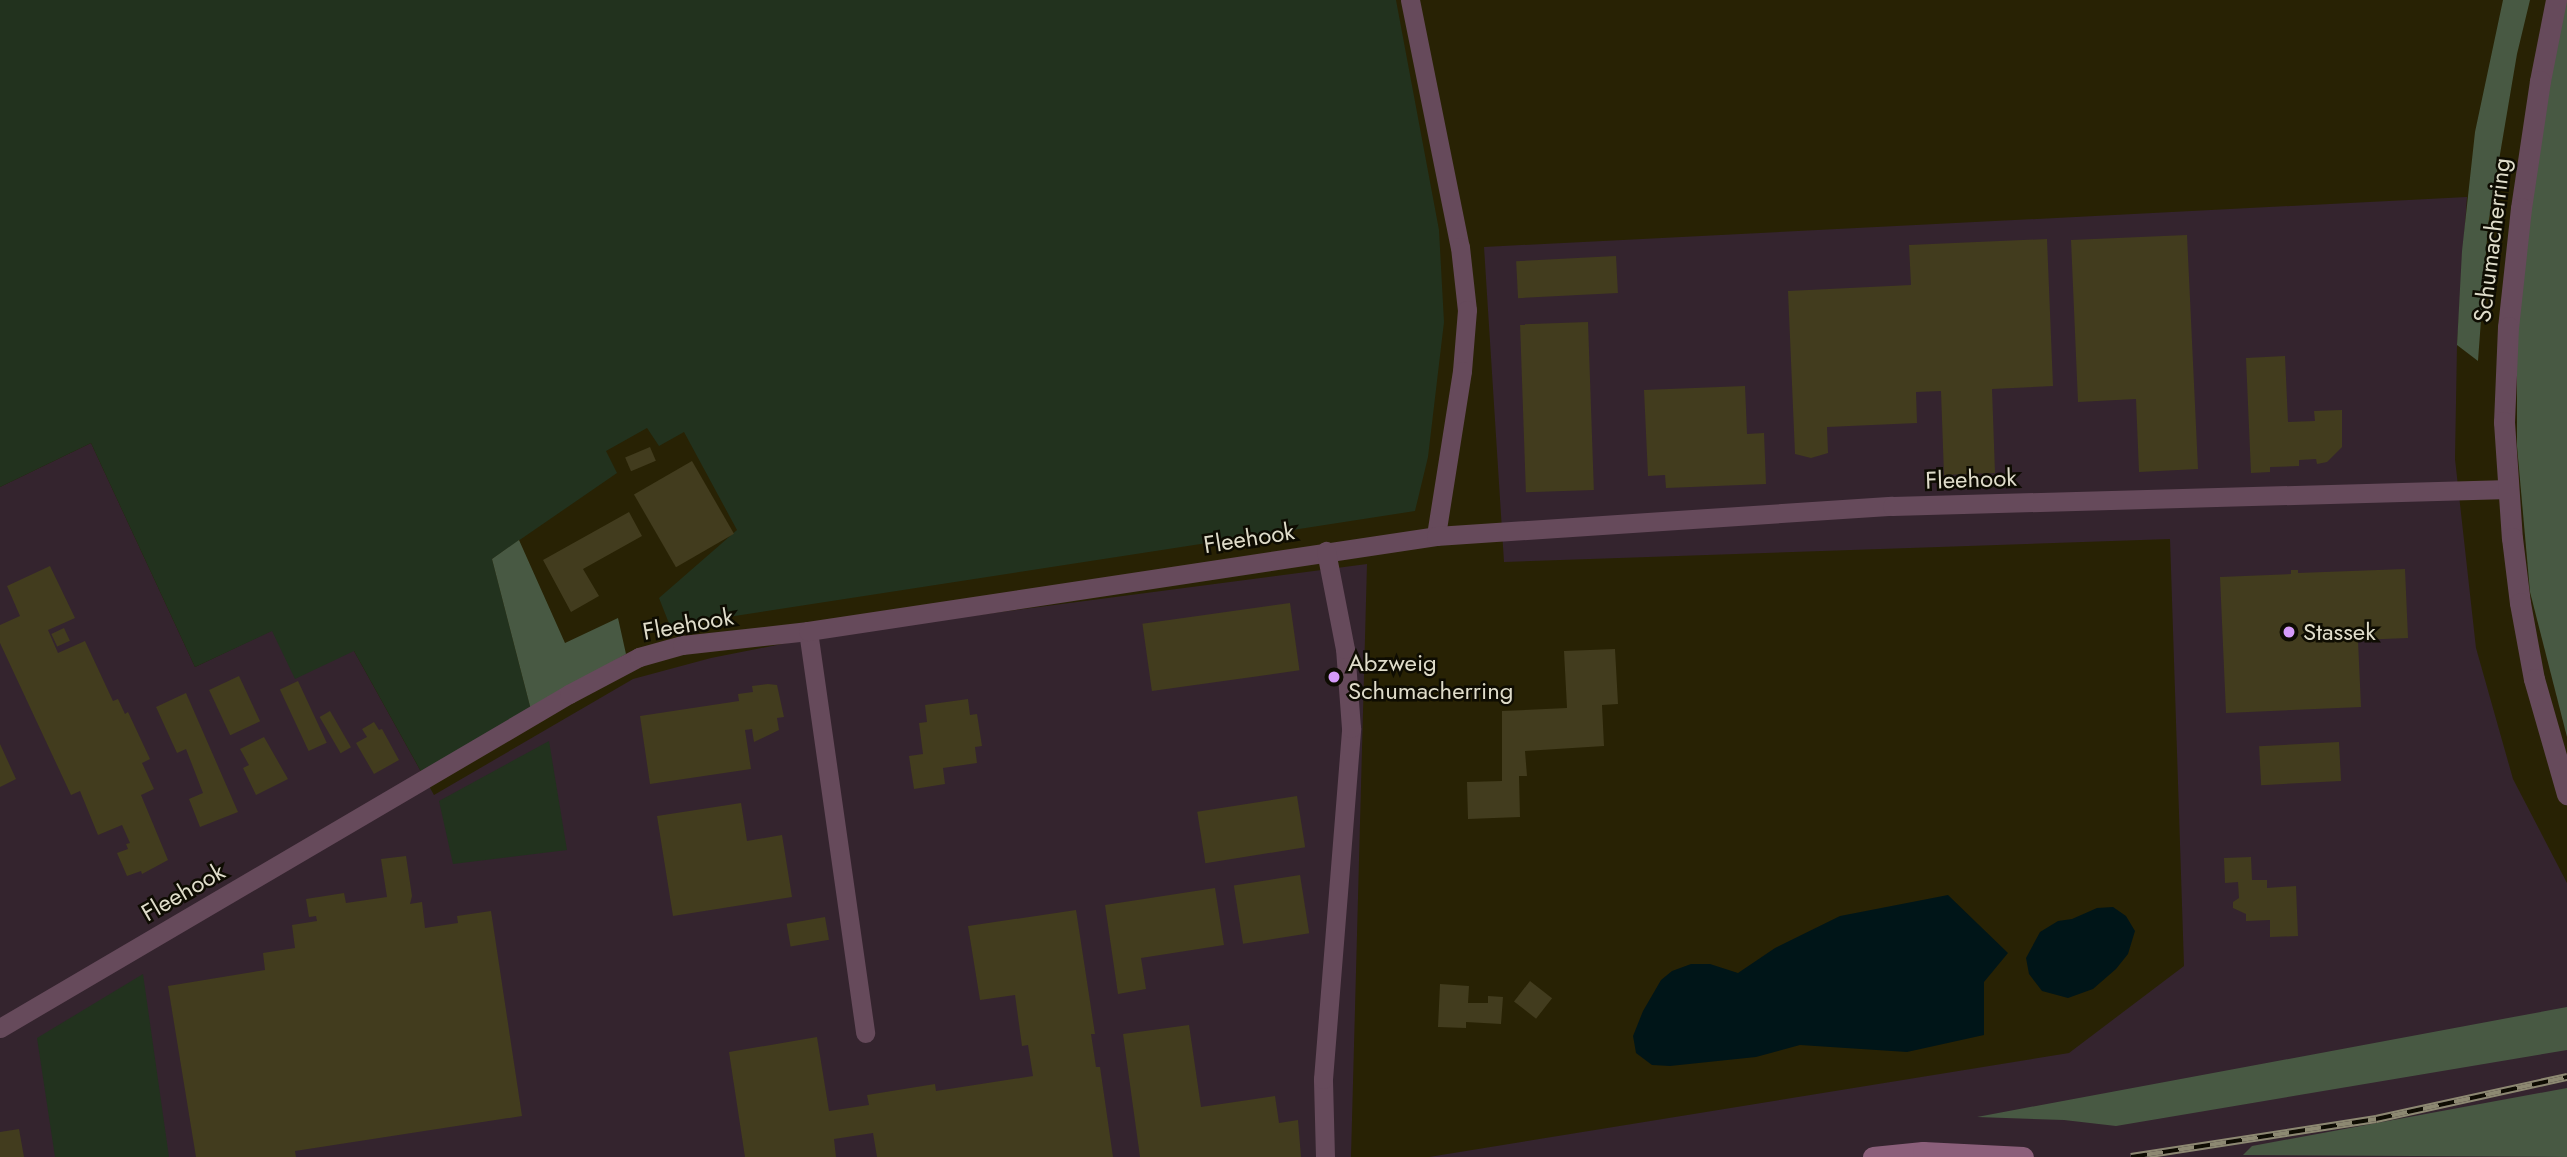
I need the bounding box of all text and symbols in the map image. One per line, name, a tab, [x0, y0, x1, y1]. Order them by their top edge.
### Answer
street label: Schumacherring	[2468, 156, 2516, 324]
street label: Fleehook	[1925, 463, 2017, 495]
street label: Fleehook	[1202, 517, 1296, 559]
street label: Fleehook	[640, 602, 736, 646]
place label: Stassek	[2303, 618, 2376, 646]
marker: Stassek	[2281, 624, 2297, 640]
place label: Abzweig Schumacherring	[1348, 649, 1514, 705]
marker: Abzweig Schumacherring	[1326, 669, 1342, 685]
street label: Fleehook	[136, 857, 230, 927]

